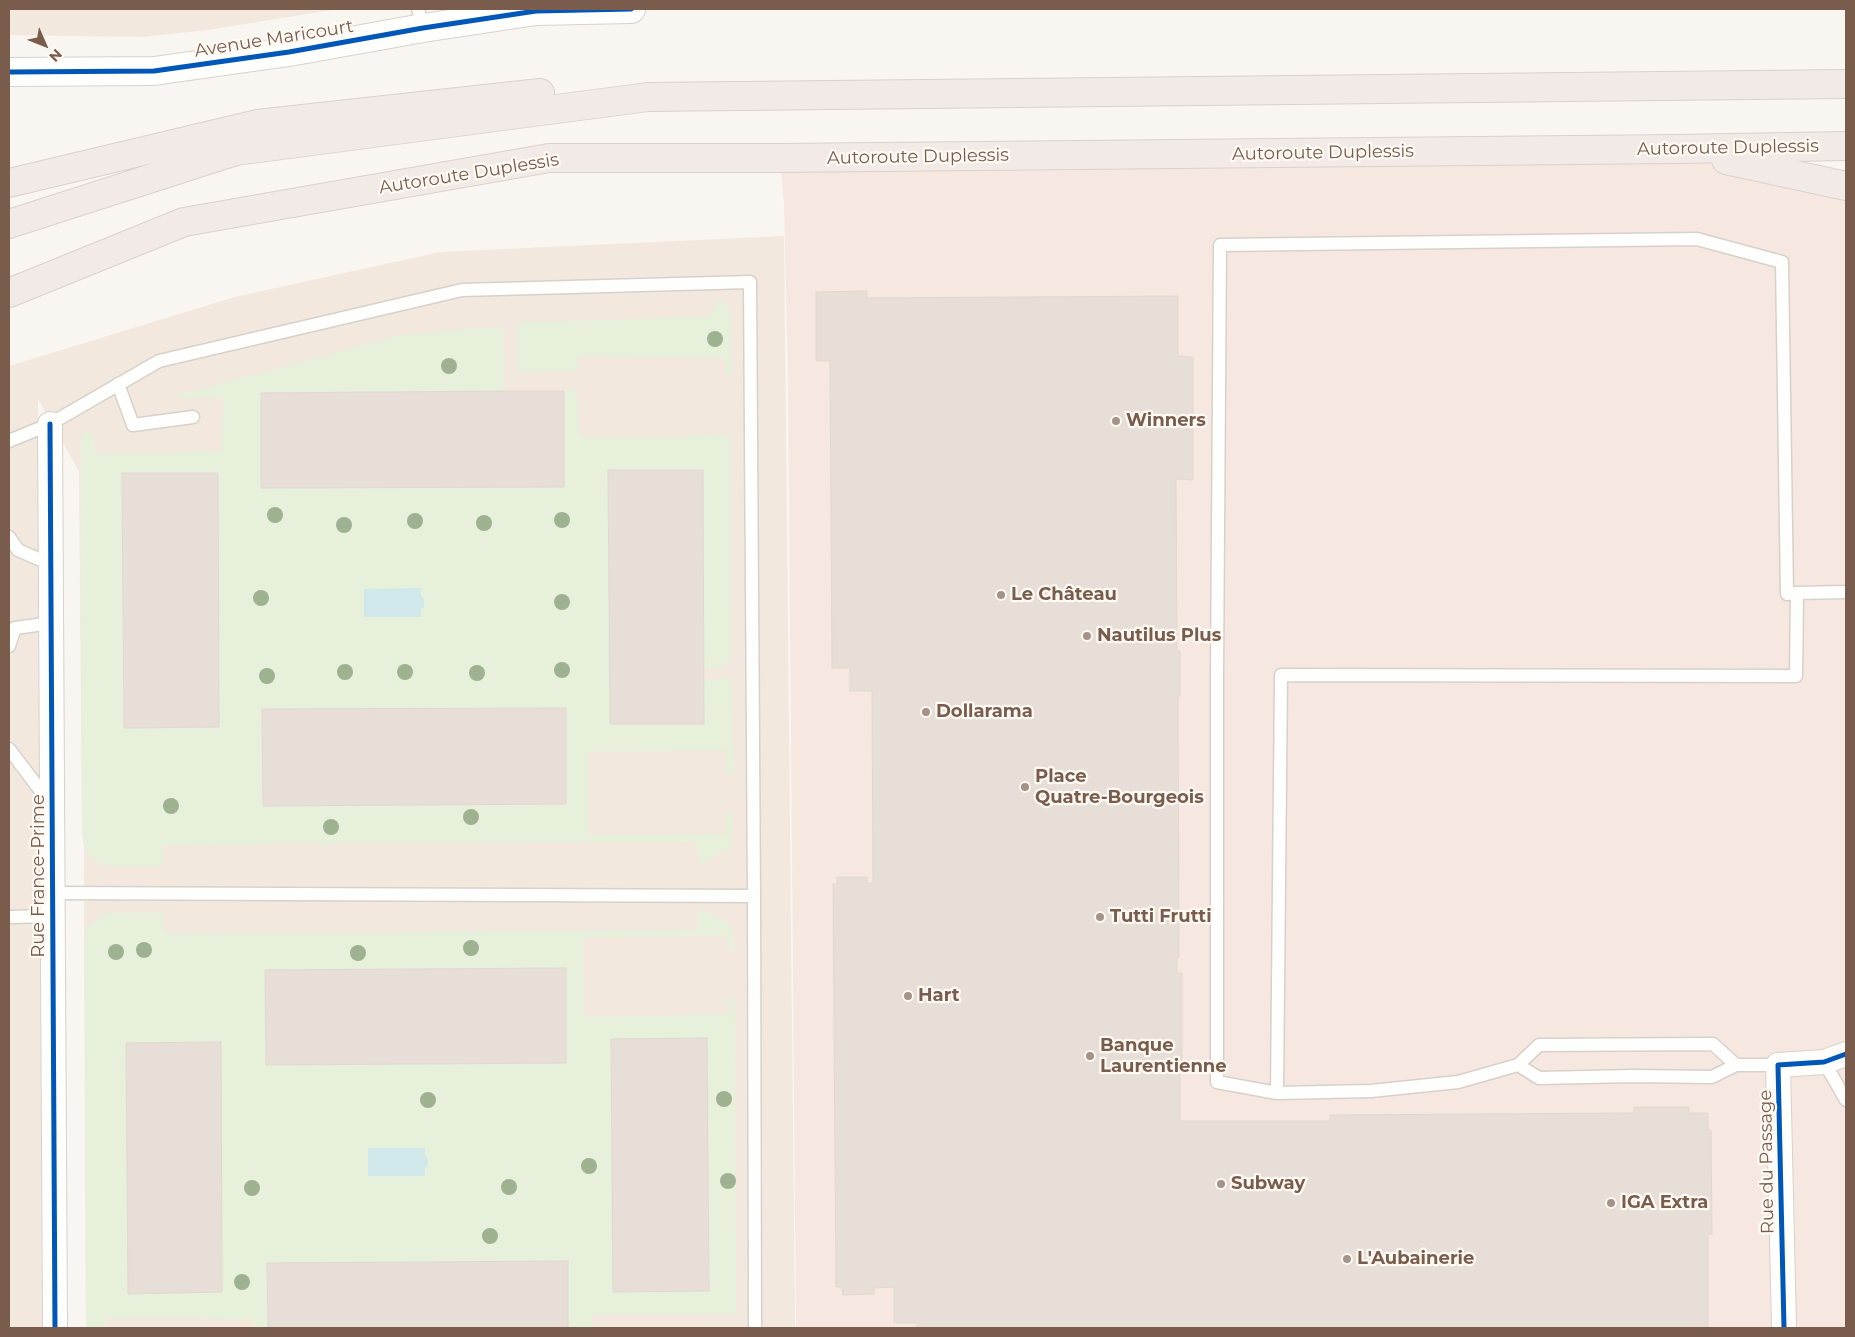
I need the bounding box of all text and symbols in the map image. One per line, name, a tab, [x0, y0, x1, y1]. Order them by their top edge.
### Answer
street label: Avenue Maricourt	[193, 16, 355, 62]
north arrow	[20, 20, 70, 70]
text: N	[45, 45, 66, 66]
street label: Autoroute Duplessis	[1637, 136, 1819, 160]
street label: Autoroute Duplessis	[1232, 141, 1414, 165]
street label: Autoroute Duplessis	[827, 145, 1009, 169]
street label: Autoroute Duplessis	[377, 149, 561, 199]
place label: Winners	[1126, 410, 1206, 432]
marker: Winners	[1110, 415, 1122, 427]
place label: Le Château	[1011, 584, 1117, 606]
marker: Le Château	[995, 589, 1007, 601]
place label: Nautilus Plus	[1097, 625, 1221, 647]
marker: Nautilus Plus	[1081, 630, 1093, 642]
place label: Dollarama	[936, 701, 1033, 723]
marker: Dollarama	[920, 706, 932, 718]
place label: Place Quatre-Bourgeois	[1035, 766, 1204, 809]
marker: Place Quatre-Bourgeois	[1019, 781, 1031, 793]
street label: Rue France-Prime	[28, 794, 50, 958]
place label: Tutti Frutti	[1110, 906, 1212, 928]
marker: Tutti Frutti	[1094, 911, 1106, 923]
place label: Hart	[918, 985, 960, 1007]
marker: Hart	[902, 990, 914, 1002]
place label: Banque Laurentienne	[1100, 1035, 1227, 1078]
marker: Banque Laurentienne	[1084, 1050, 1096, 1062]
street label: Rue du Passage	[1755, 1090, 1779, 1234]
place label: Subway	[1231, 1173, 1305, 1195]
marker: Subway	[1215, 1178, 1227, 1190]
place label: IGA Extra	[1621, 1192, 1708, 1214]
marker: IGA Extra	[1605, 1197, 1617, 1209]
place label: L'Aubainerie	[1357, 1248, 1474, 1270]
marker: L'Aubainerie	[1341, 1253, 1353, 1265]

